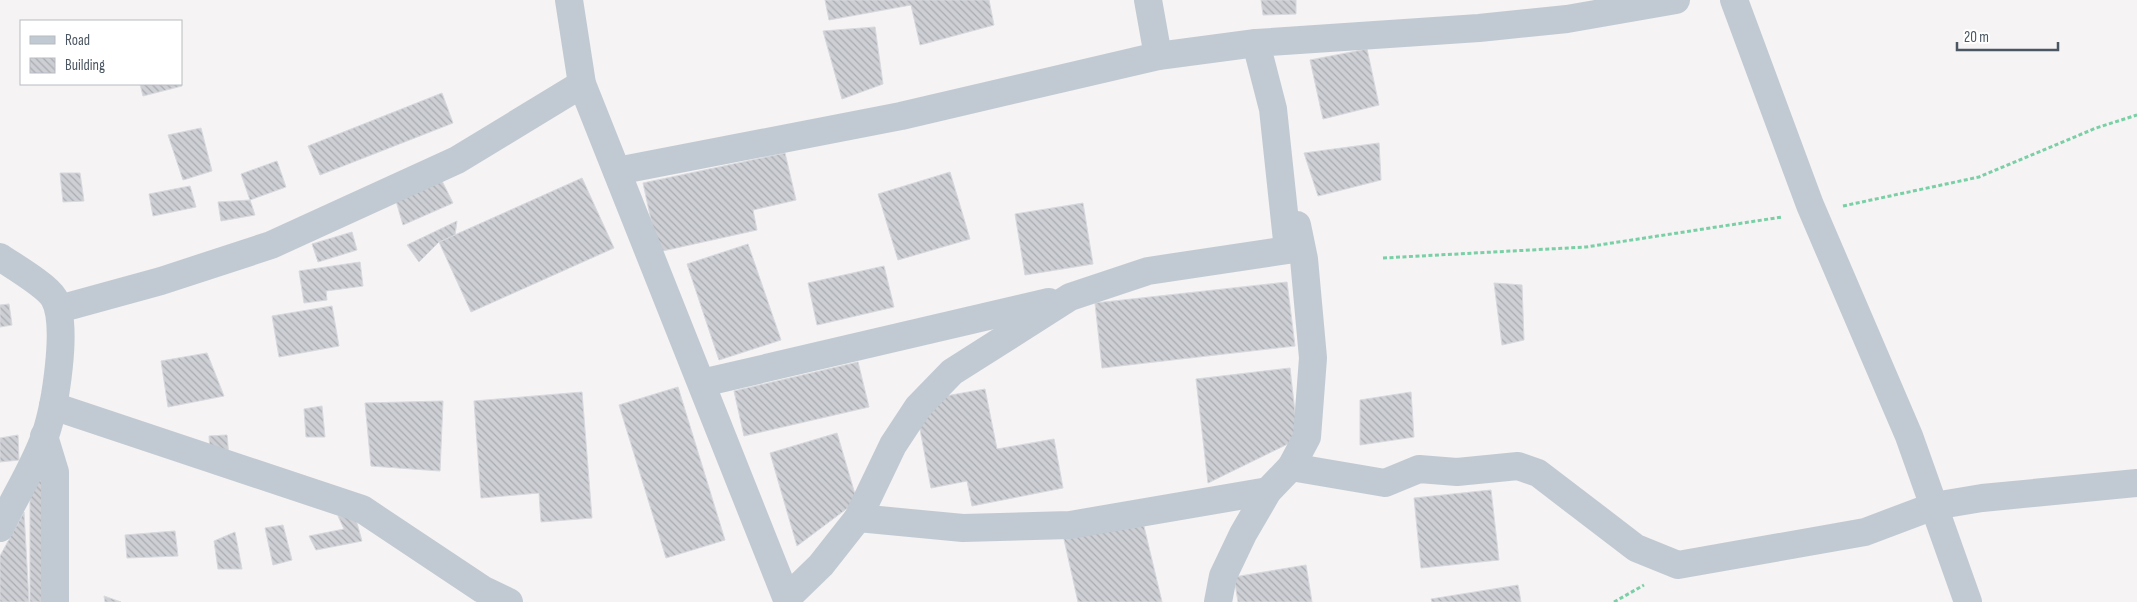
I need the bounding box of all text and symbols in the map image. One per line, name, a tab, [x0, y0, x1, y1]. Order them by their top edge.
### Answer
legend	[20, 20, 182, 85]
scale bar	[1957, 20, 2058, 52]
text: 20 m	[1964, 28, 1989, 47]
text: Road	[65, 31, 90, 50]
text: Building	[65, 56, 105, 75]

